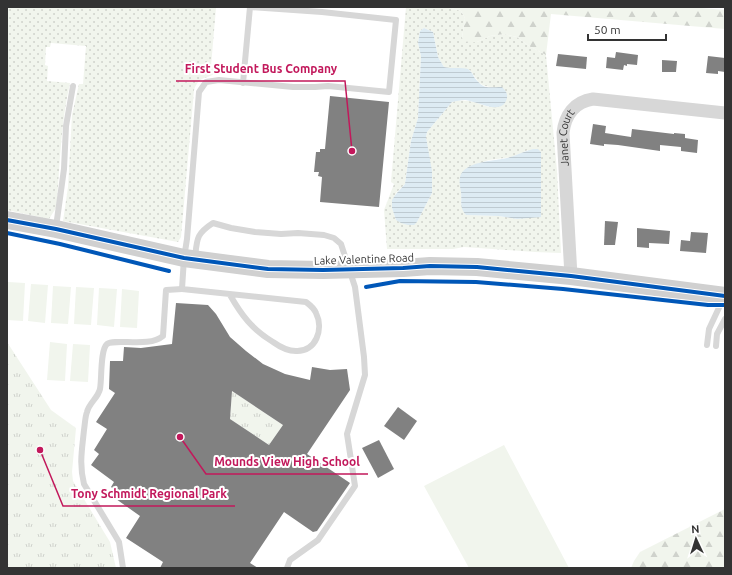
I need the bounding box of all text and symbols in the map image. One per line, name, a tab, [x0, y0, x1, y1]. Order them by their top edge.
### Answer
scale bar	[588, 16, 666, 42]
text: 50 m	[594, 23, 621, 36]
callout: First Student Bus Company	[176, 57, 345, 81]
text: First Student Bus Company	[185, 62, 338, 75]
street label: Janet Court	[557, 106, 577, 167]
street label: Lake Valentine Road	[314, 251, 414, 267]
callout: Mounds View High School	[206, 450, 368, 474]
text: Mounds View High School	[214, 455, 360, 468]
callout: Tony Schmidt Regional Park	[63, 482, 235, 506]
text: Tony Schmidt Regional Park	[71, 487, 227, 500]
north arrow	[676, 519, 716, 559]
text: N	[691, 523, 700, 535]

